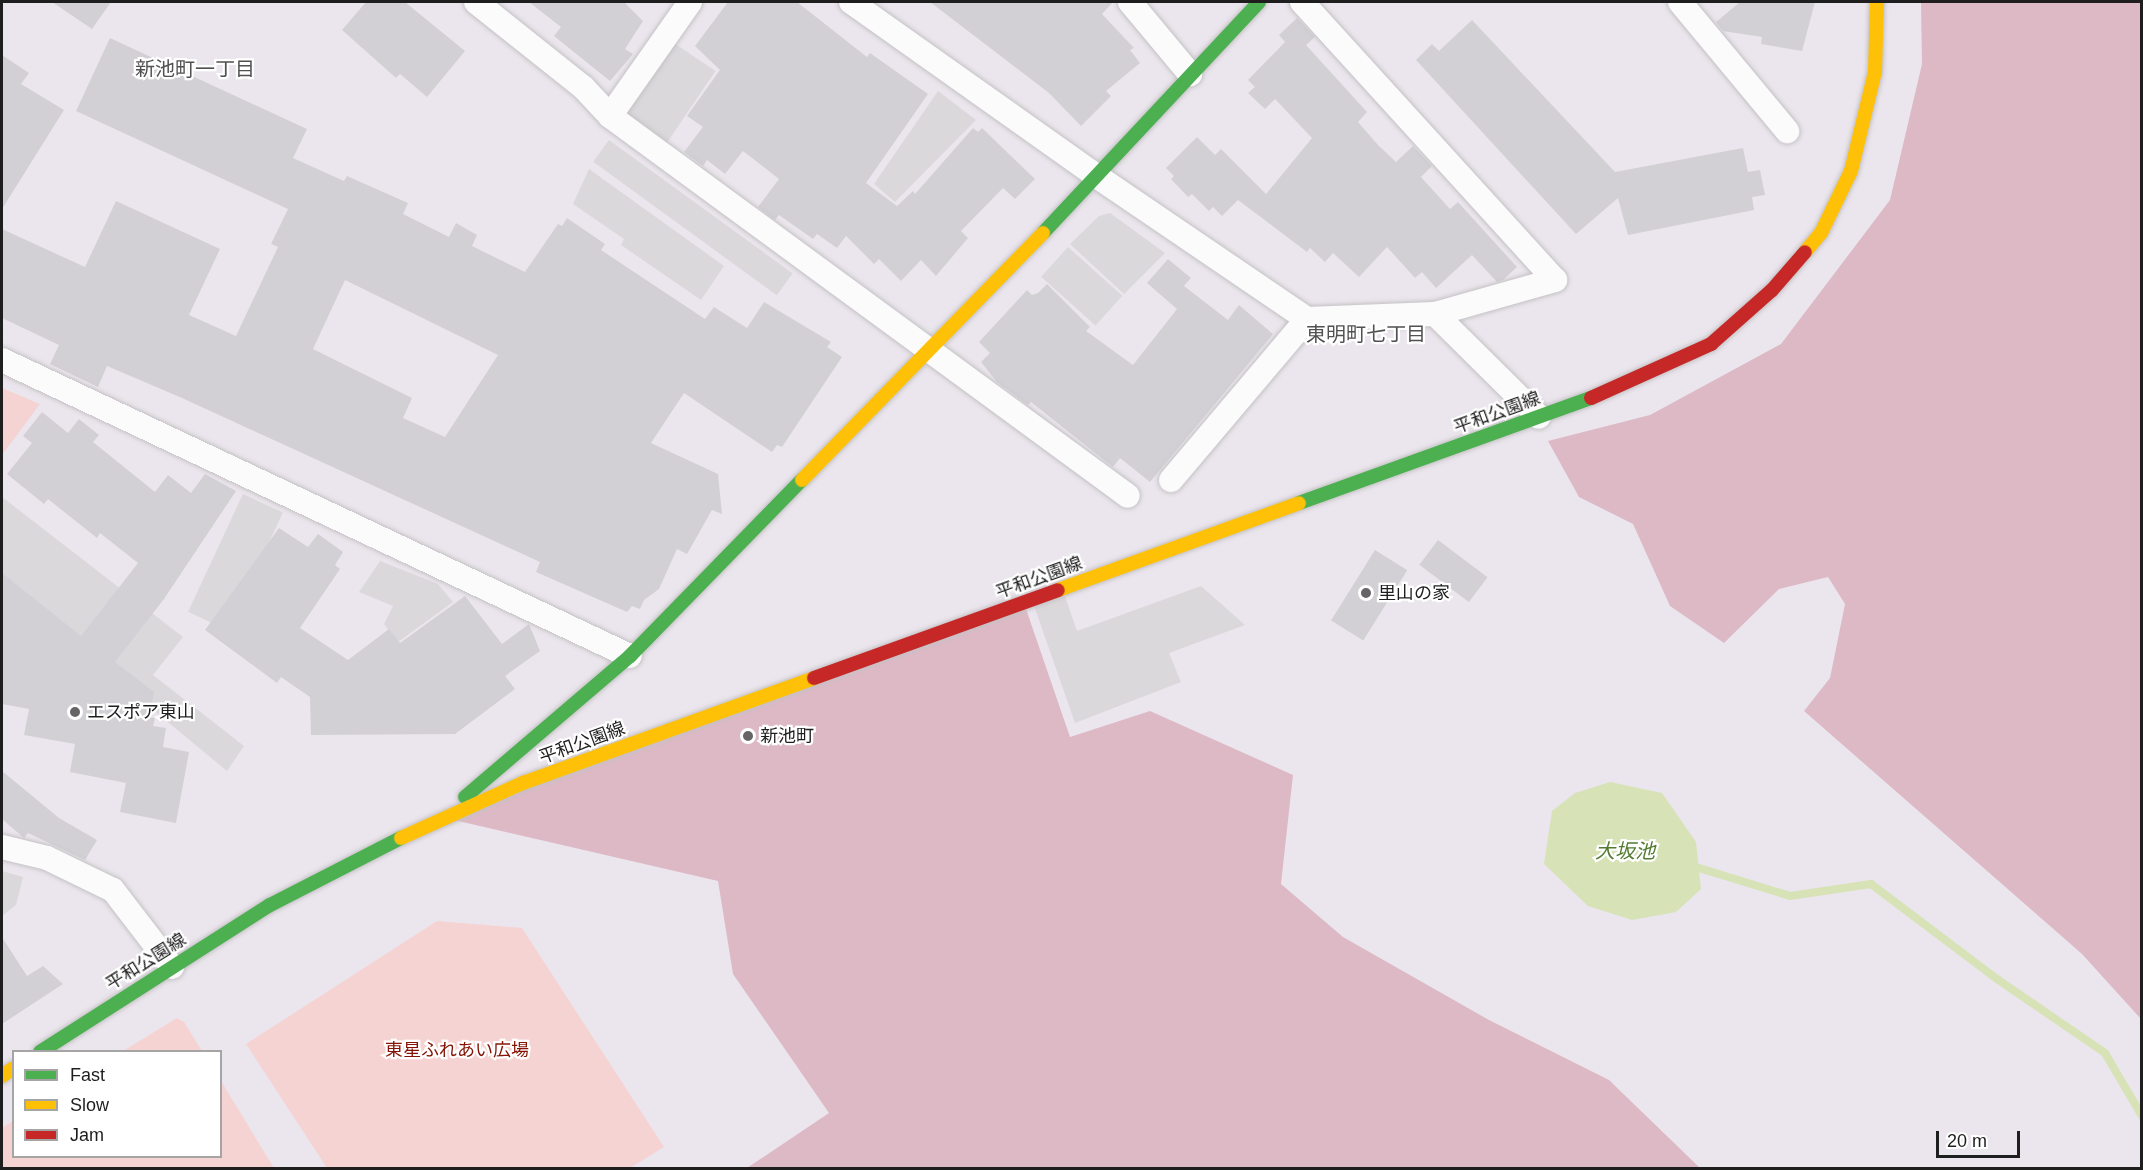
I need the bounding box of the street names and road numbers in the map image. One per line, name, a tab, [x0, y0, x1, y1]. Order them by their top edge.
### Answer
street label: 平和公園線	[1451, 387, 1543, 439]
street label: 平和公園線	[993, 552, 1085, 604]
street label: 平和公園線	[536, 717, 628, 769]
street label: 平和公園線	[102, 929, 190, 995]

